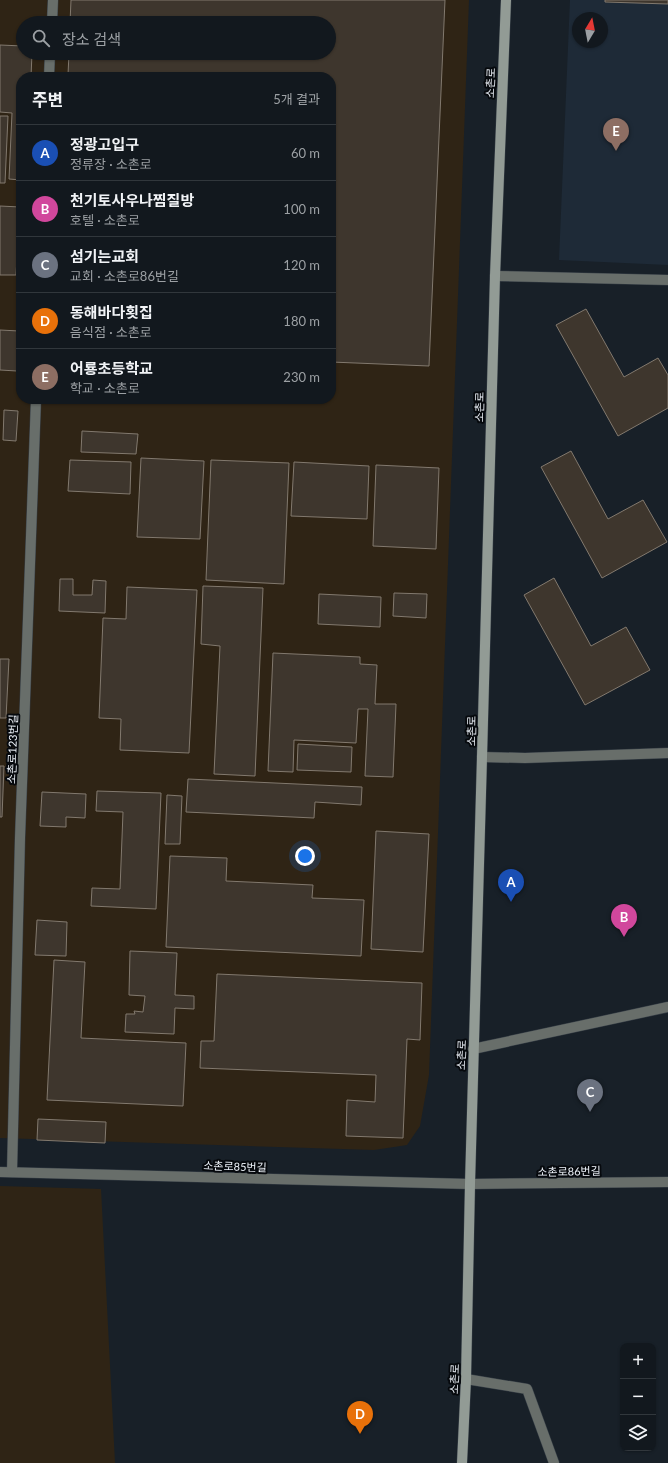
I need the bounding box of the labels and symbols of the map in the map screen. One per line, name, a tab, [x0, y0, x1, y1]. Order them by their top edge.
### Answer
north arrow	[572, 12, 608, 48]
street label: 소촌로	[483, 68, 497, 98]
pin: E	[603, 118, 629, 151]
street label: 소촌로	[472, 392, 486, 422]
street label: 소촌로123번길	[4, 714, 20, 784]
street label: 소촌로	[464, 716, 478, 746]
your location	[295, 846, 315, 866]
pin: A	[498, 869, 524, 902]
pin: B	[611, 904, 637, 937]
street label: 소촌로	[454, 1040, 468, 1070]
pin: C	[577, 1079, 603, 1112]
street label: 소촌로85번길	[203, 1158, 267, 1174]
street label: 소촌로86번길	[537, 1164, 601, 1178]
street label: 소촌로	[447, 1364, 461, 1394]
pin: D	[347, 1401, 373, 1434]

